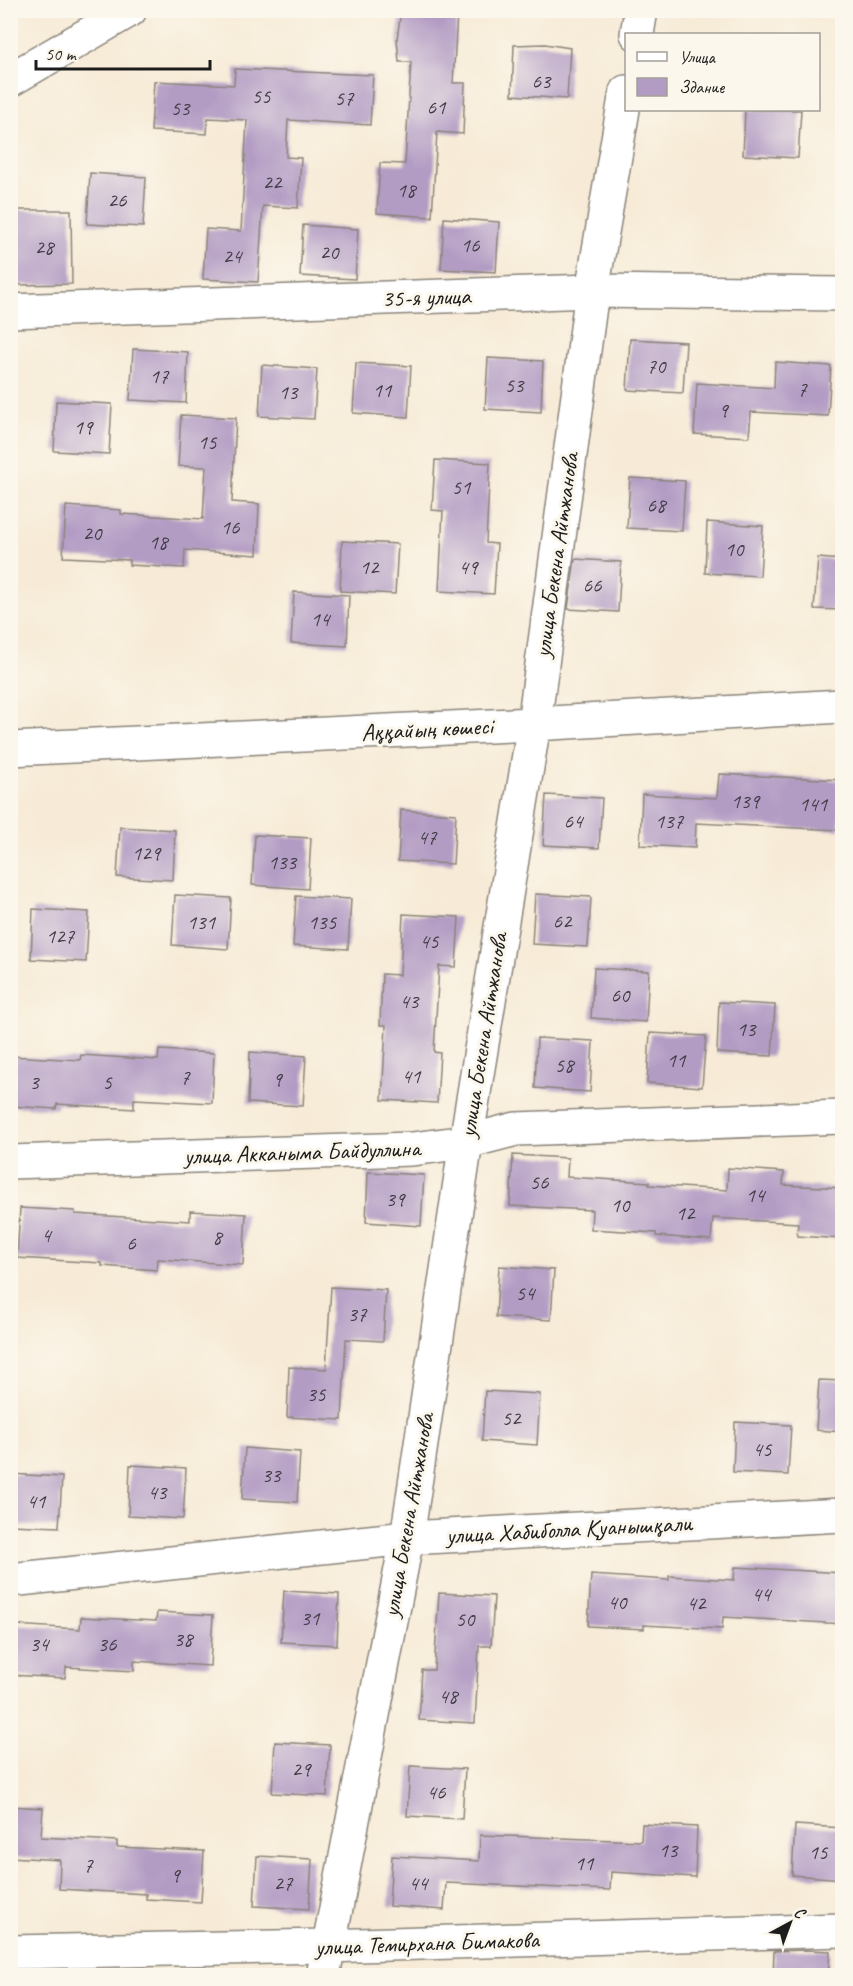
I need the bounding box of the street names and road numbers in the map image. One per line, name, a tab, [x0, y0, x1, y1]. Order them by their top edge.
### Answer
street label: 35-я улица	[381, 280, 472, 314]
street label: улица Бекена Айтжанова	[527, 449, 586, 661]
street label: Аққайың көшесі	[360, 710, 496, 747]
street label: улица Бекена Айтжанова	[452, 929, 514, 1141]
street label: улица Акканыма Байдуллина	[181, 1133, 423, 1171]
street label: улица Бекена Айтжанова	[375, 1409, 441, 1621]
street label: улица Хабиболла Қуанышқали	[443, 1508, 694, 1551]
street label: улица Темирхана Бимакова	[313, 1924, 541, 1962]

